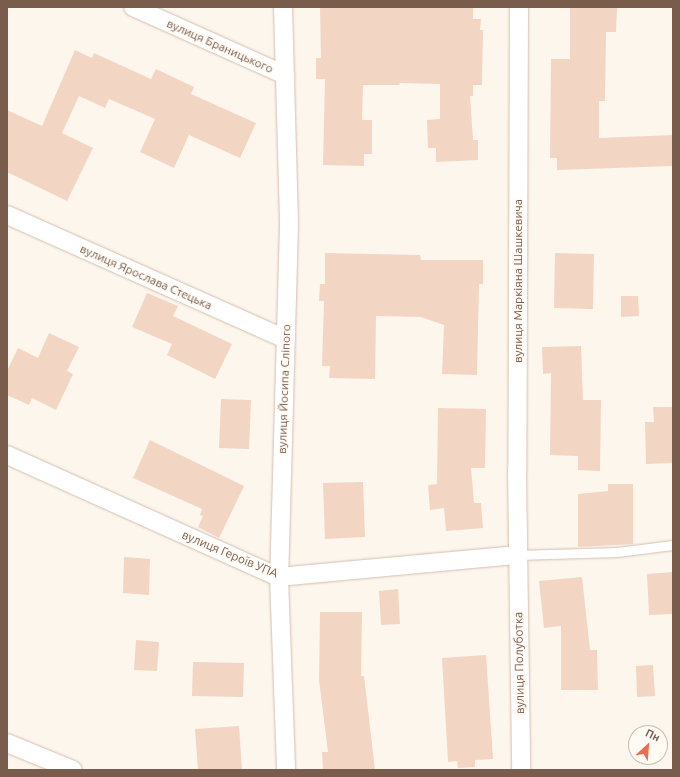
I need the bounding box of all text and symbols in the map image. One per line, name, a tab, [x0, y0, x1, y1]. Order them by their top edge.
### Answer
street label: вулиця Браницького	[164, 16, 276, 76]
street label: вулиця Маркіяна Шашкевича	[511, 199, 525, 363]
street label: вулиця Ярослава Стецька	[78, 241, 214, 313]
street label: вулиця Йосипа Сліпого	[275, 324, 293, 454]
street label: вулиця Героїв УПА	[180, 527, 280, 581]
street label: вулиця Полуботка	[511, 612, 527, 714]
north arrow	[628, 725, 668, 765]
text: Пн	[644, 727, 662, 744]

